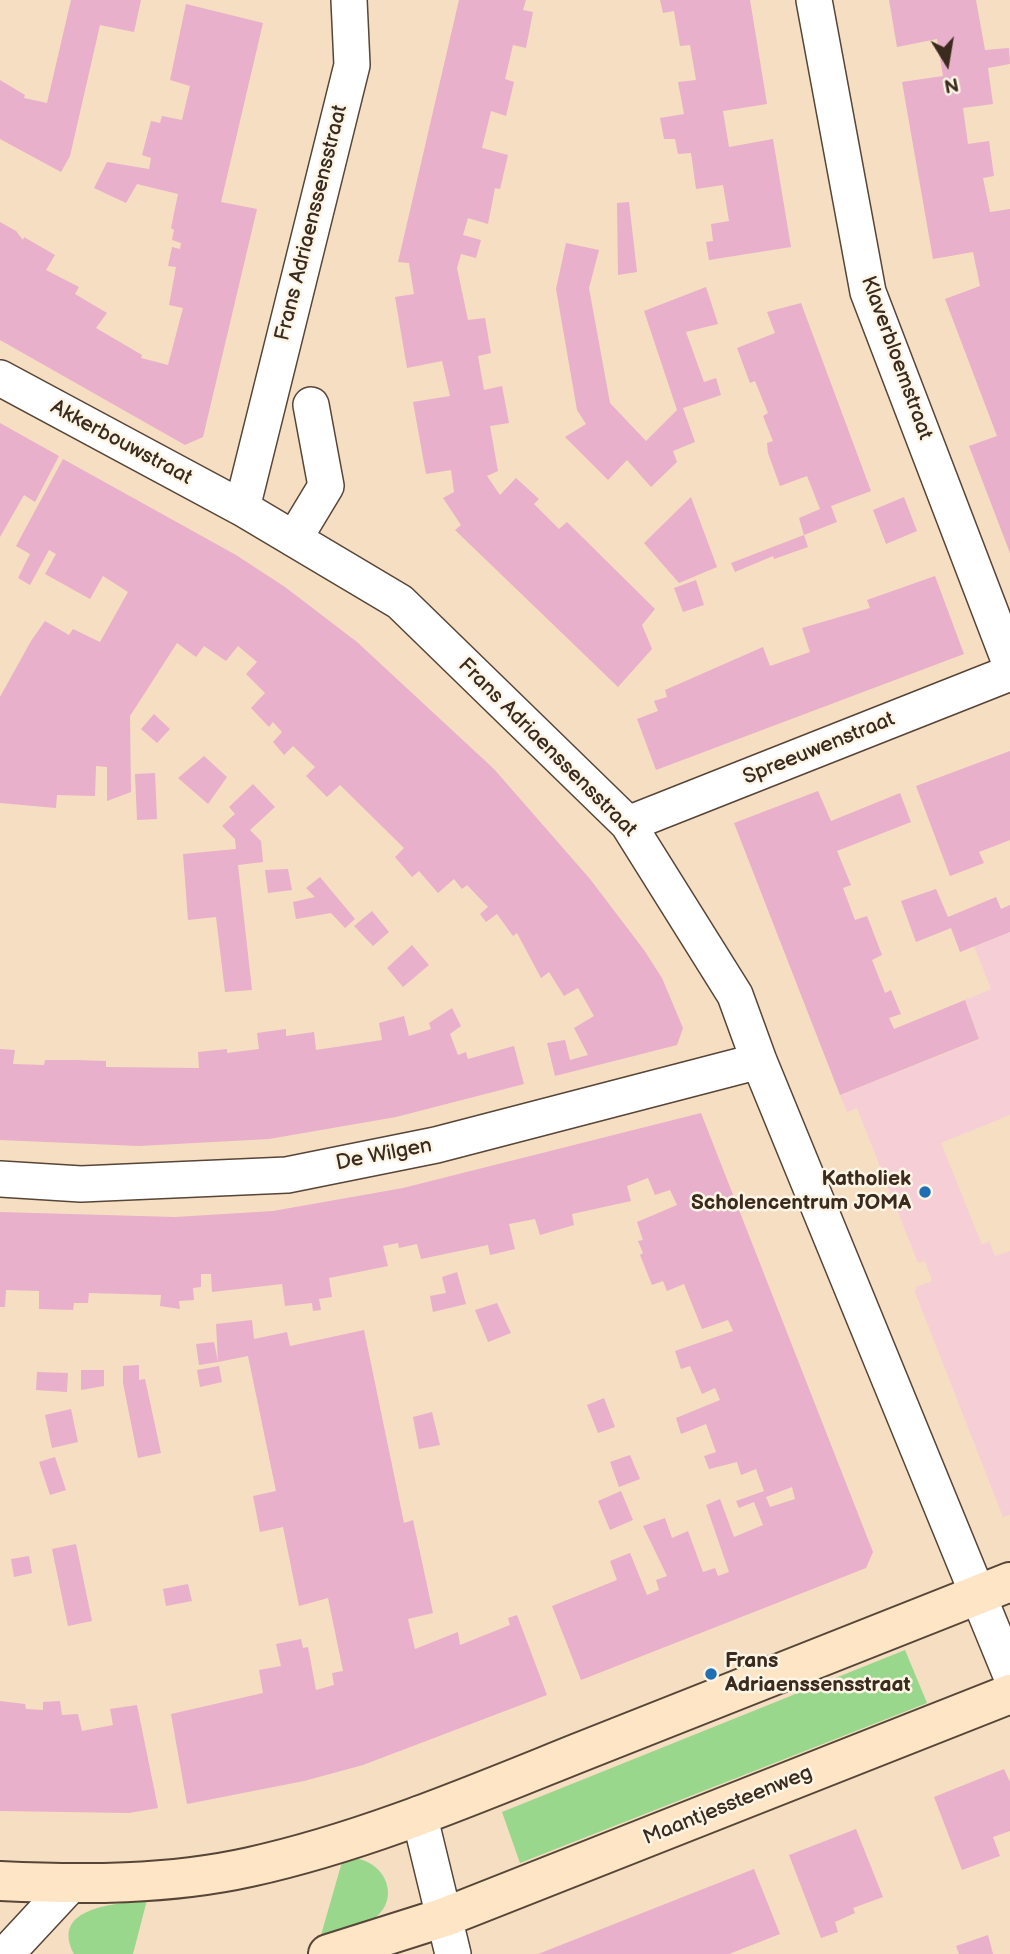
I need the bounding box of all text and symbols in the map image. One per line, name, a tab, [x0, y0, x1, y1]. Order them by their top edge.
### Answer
north arrow	[912, 28, 982, 98]
text: N	[942, 71, 960, 97]
street label: Frans Adriaenssensstraat	[270, 102, 354, 344]
street label: Klaverbloemstraat	[855, 273, 937, 443]
street label: Akkerbouwstraat	[46, 395, 196, 491]
street label: Frans Adriaenssensstraat	[452, 653, 642, 843]
street label: Spreeuwenstraat	[740, 707, 898, 791]
street label: De Wilgen	[334, 1133, 434, 1177]
place label: Katholiek Scholencentrum JOMA	[691, 1167, 911, 1217]
marker: Katholiek Scholencentrum JOMA	[917, 1184, 933, 1200]
place label: Frans Adriaenssensstraat	[725, 1649, 911, 1699]
marker: Frans Adriaenssensstraat	[703, 1666, 719, 1682]
street label: Maantjessteenweg	[640, 1761, 816, 1851]

